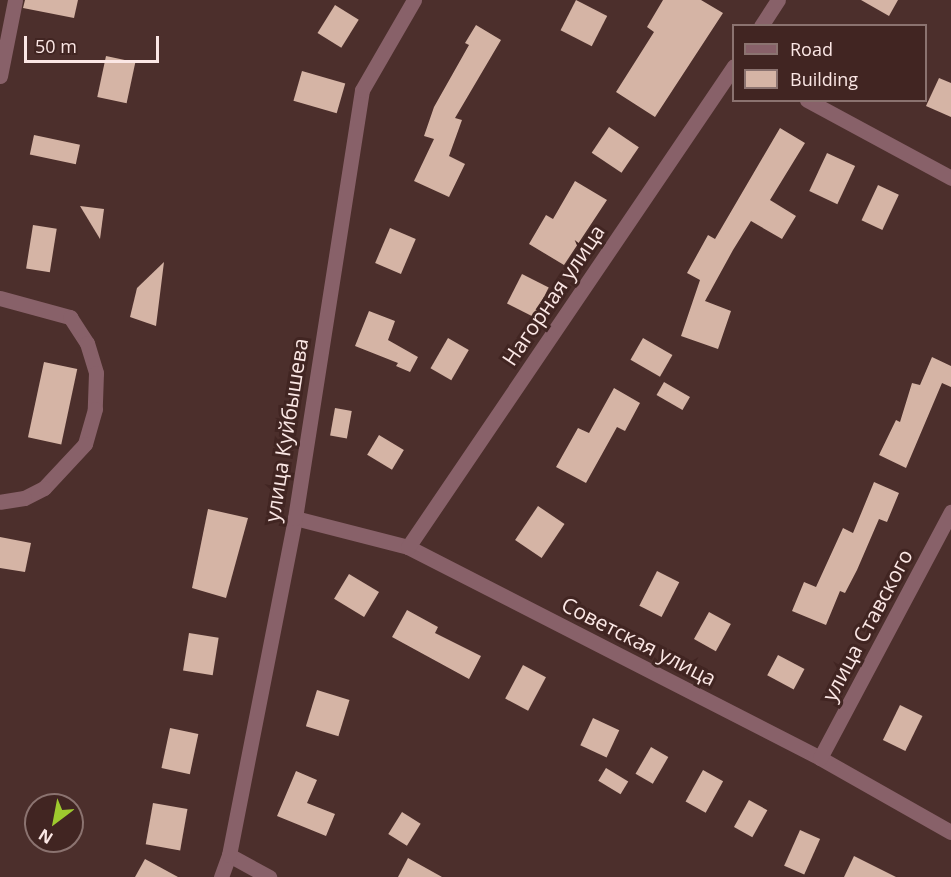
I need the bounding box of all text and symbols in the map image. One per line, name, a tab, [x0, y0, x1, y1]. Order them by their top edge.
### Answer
scale bar	[27, 24, 162, 62]
legend	[732, 24, 927, 102]
text: 50 m	[35, 34, 77, 58]
text: Road	[790, 37, 833, 61]
text: Building	[790, 67, 858, 91]
street label: Нагорная улица	[497, 220, 609, 370]
street label: улица Куйбышева	[259, 336, 313, 524]
street label: улица Ставского	[816, 545, 918, 705]
street label: Советская улица	[558, 591, 720, 691]
north arrow	[24, 793, 84, 853]
text: N	[34, 824, 57, 849]

